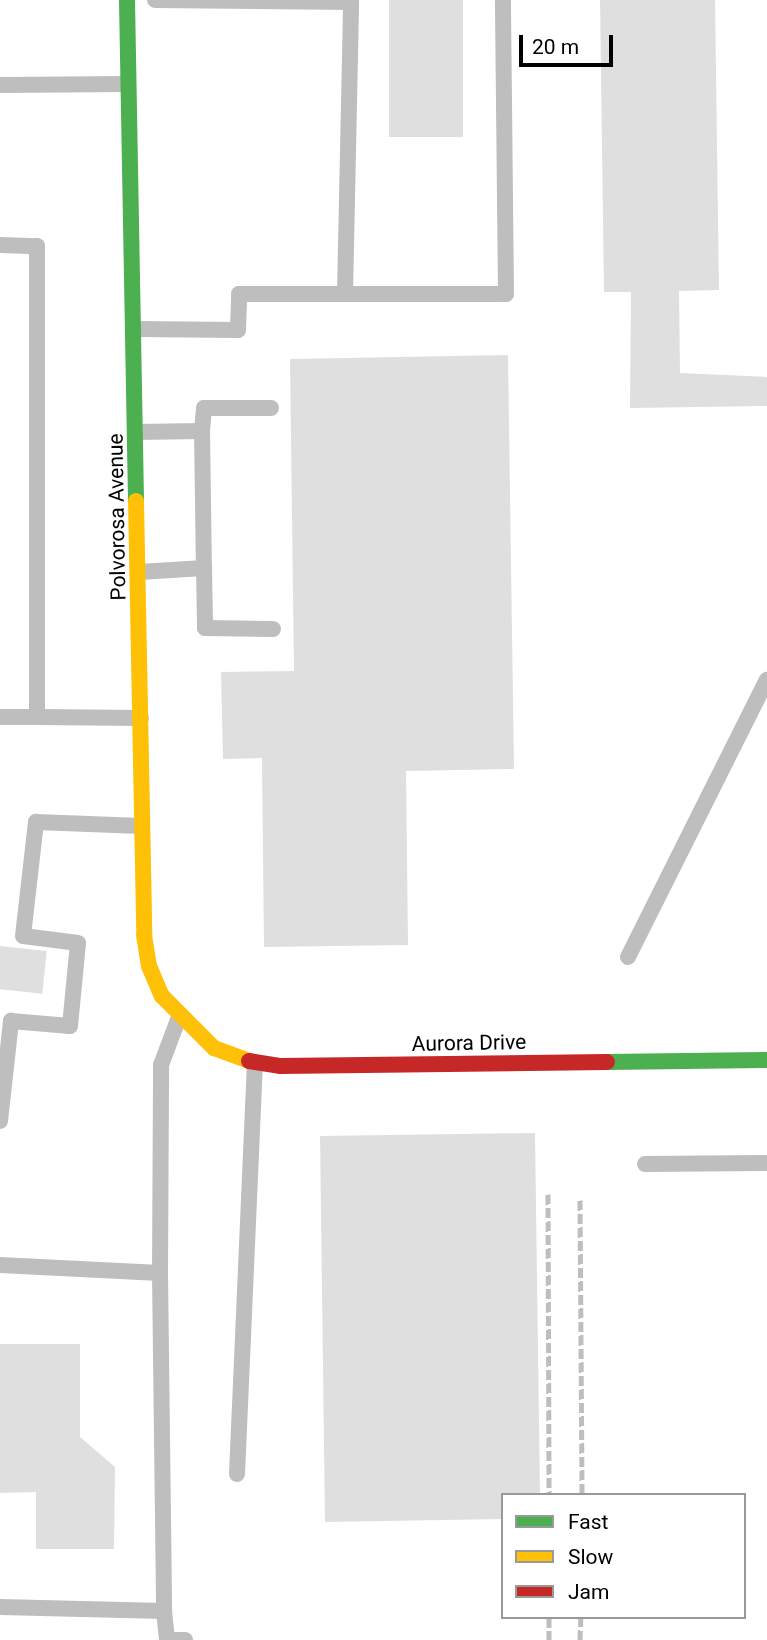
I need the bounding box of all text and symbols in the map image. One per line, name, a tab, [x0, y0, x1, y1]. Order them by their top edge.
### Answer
scale bar	[522, 21, 616, 65]
text: 20 m	[532, 35, 579, 59]
street label: Polvorosa Avenue	[103, 433, 131, 601]
street label: Aurora Drive	[412, 1029, 526, 1057]
legend	[501, 1493, 746, 1619]
text: Fast	[568, 1510, 608, 1534]
text: Slow	[568, 1545, 613, 1569]
text: Jam	[568, 1580, 609, 1604]

